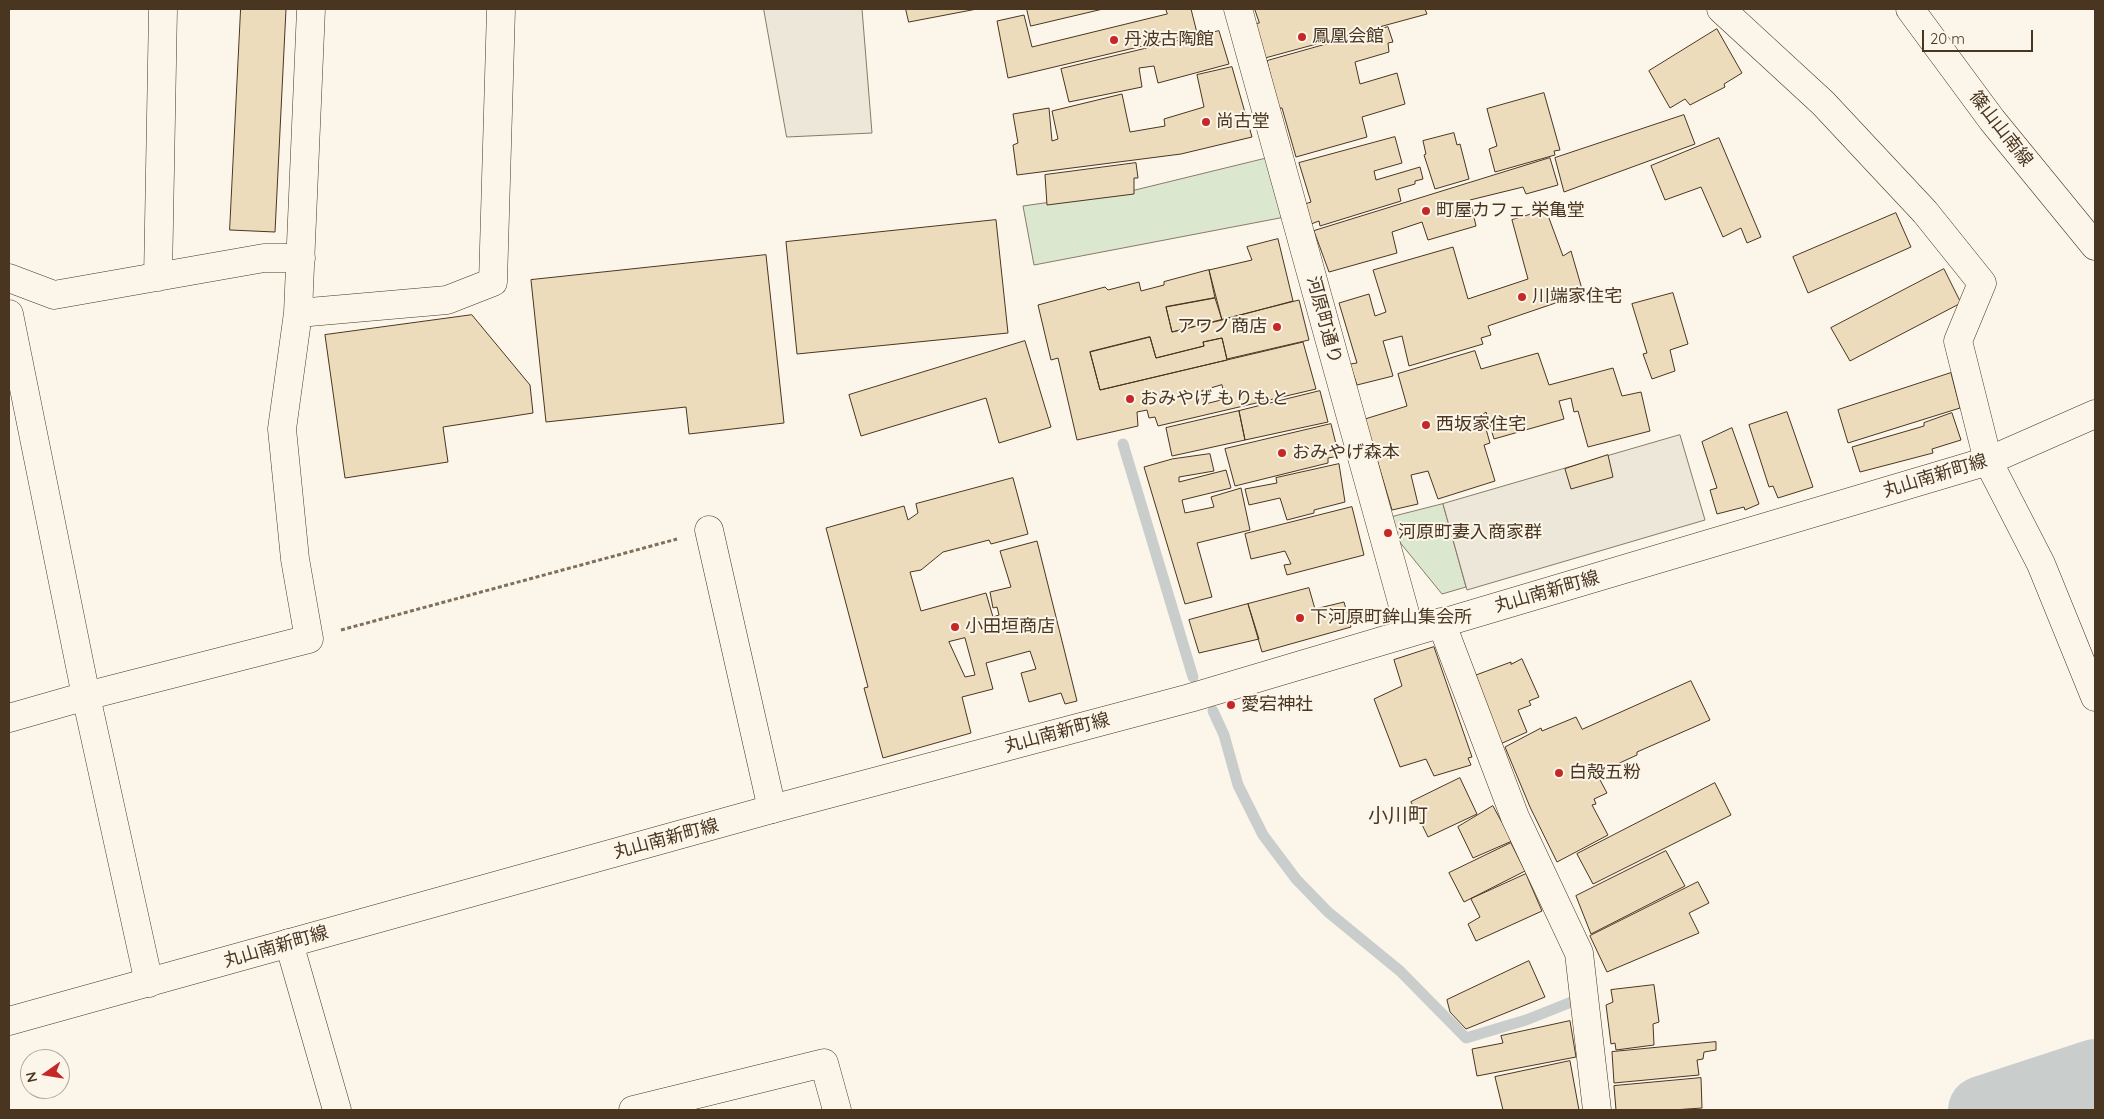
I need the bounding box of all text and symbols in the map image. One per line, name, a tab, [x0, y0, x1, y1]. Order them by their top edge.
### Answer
scale bar	[1924, 20, 2035, 52]
place label: 鳳凰会館	[1312, 26, 1384, 48]
place label: 丹波古陶館	[1124, 29, 1214, 51]
text: 20 m	[1930, 29, 1965, 48]
marker: 鳳凰会館	[1296, 31, 1308, 43]
marker: 丹波古陶館	[1108, 34, 1120, 46]
street label: 篠山山南線	[1965, 87, 2037, 171]
place label: 尚古堂	[1216, 111, 1270, 133]
marker: 尚古堂	[1200, 116, 1212, 128]
place label: 町屋カフェ 栄亀堂	[1436, 200, 1585, 222]
marker: 町屋カフェ 栄亀堂	[1420, 205, 1432, 217]
street label: 河原町通り	[1302, 274, 1346, 366]
place label: 川端家住宅	[1532, 286, 1622, 308]
marker: 川端家住宅	[1516, 291, 1528, 303]
place label: アワノ商店	[1177, 316, 1267, 338]
marker: アワノ商店	[1271, 321, 1283, 333]
place label: おみやげ もりもと	[1140, 388, 1289, 410]
marker: おみやげ もりもと	[1124, 393, 1136, 405]
place label: 西坂家住宅	[1436, 414, 1526, 436]
marker: 西坂家住宅	[1420, 419, 1432, 431]
place label: おみやげ森本	[1292, 442, 1400, 464]
marker: おみやげ森本	[1276, 447, 1288, 459]
street label: 丸山南新町線	[1880, 450, 1990, 502]
place label: 河原町妻入商家群	[1398, 522, 1542, 544]
marker: 河原町妻入商家群	[1382, 527, 1394, 539]
street label: 丸山南新町線	[1492, 567, 1602, 617]
place label: 下河原町鉾山集会所	[1310, 607, 1472, 629]
marker: 下河原町鉾山集会所	[1294, 612, 1306, 624]
place label: 小田垣商店	[965, 616, 1055, 638]
marker: 小田垣商店	[949, 621, 961, 633]
place label: 愛宕神社	[1241, 694, 1313, 716]
marker: 愛宕神社	[1225, 699, 1237, 711]
street label: 丸山南新町線	[1002, 709, 1112, 757]
place label: 白殻五粉	[1569, 762, 1641, 784]
marker: 白殻五粉	[1553, 767, 1565, 779]
district label: 小川町	[1368, 804, 1428, 828]
street label: 丸山南新町線	[611, 815, 721, 863]
street label: 丸山南新町線	[221, 922, 331, 972]
north arrow	[20, 1049, 70, 1099]
text: N	[21, 1070, 41, 1084]

